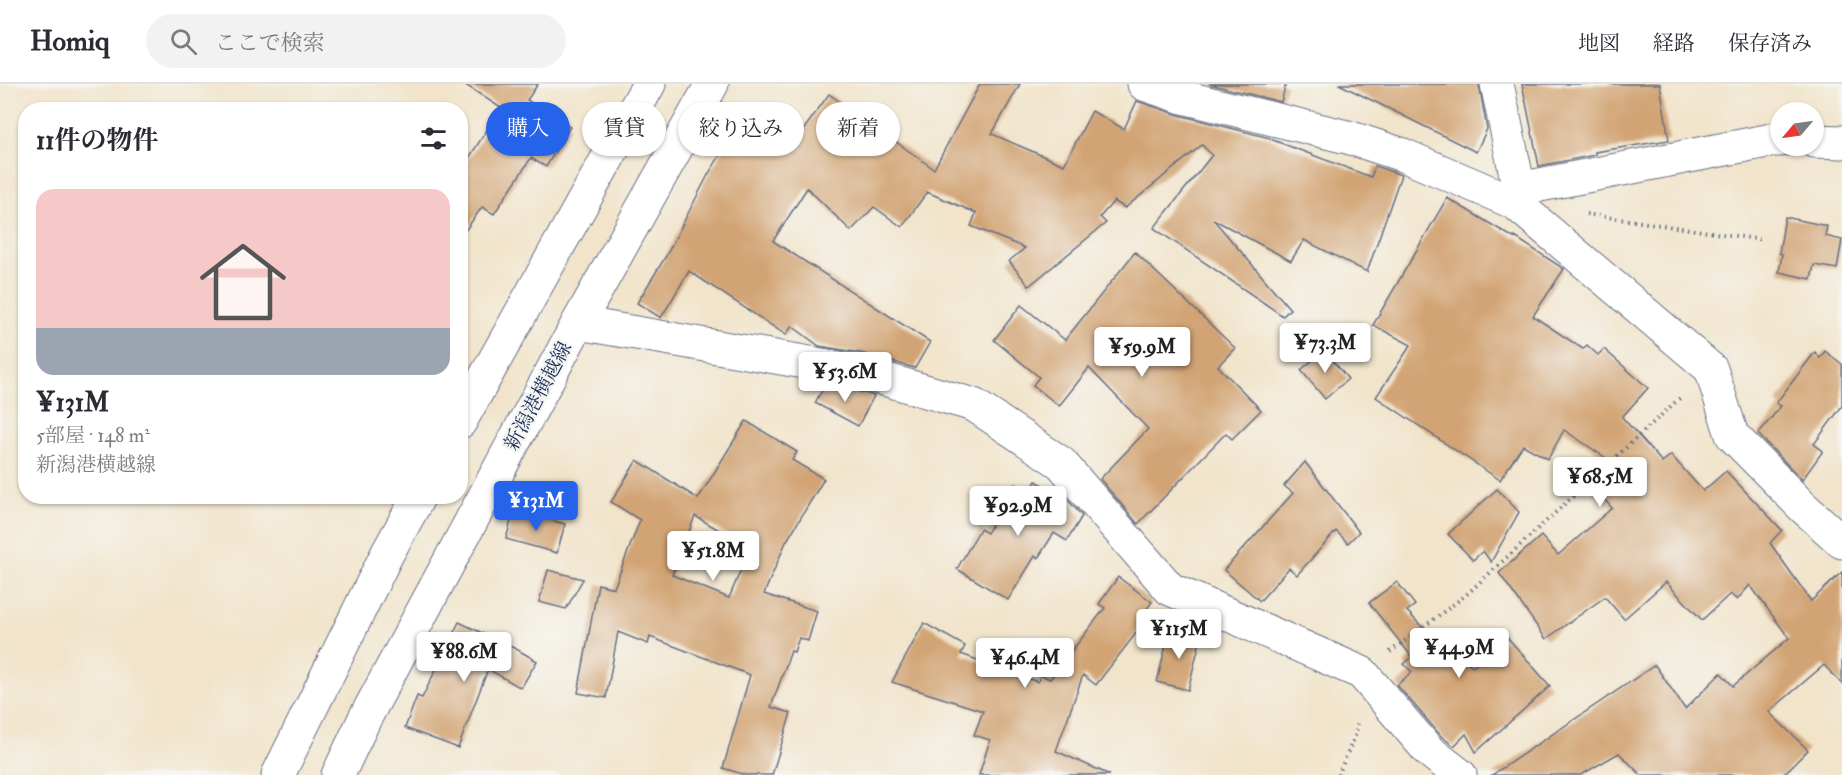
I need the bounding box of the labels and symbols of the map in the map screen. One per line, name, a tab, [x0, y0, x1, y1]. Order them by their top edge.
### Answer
north arrow	[1770, 102, 1824, 156]
pin: ¥73.3M	[1276, 323, 1374, 374]
pin: ¥59.9M	[1093, 327, 1191, 378]
street label: 新潟港横越線	[499, 337, 577, 455]
pin: ¥53.6M	[796, 352, 894, 403]
pin: ¥68.5M	[1551, 457, 1649, 508]
pin: ¥131M	[494, 481, 578, 532]
pin: ¥92.9M	[969, 486, 1067, 537]
pin: ¥51.8M	[664, 531, 762, 582]
pin: ¥115M	[1137, 609, 1221, 660]
pin: ¥44.9M	[1410, 628, 1508, 679]
pin: ¥88.6M	[415, 632, 513, 683]
pin: ¥46.4M	[976, 638, 1074, 689]

